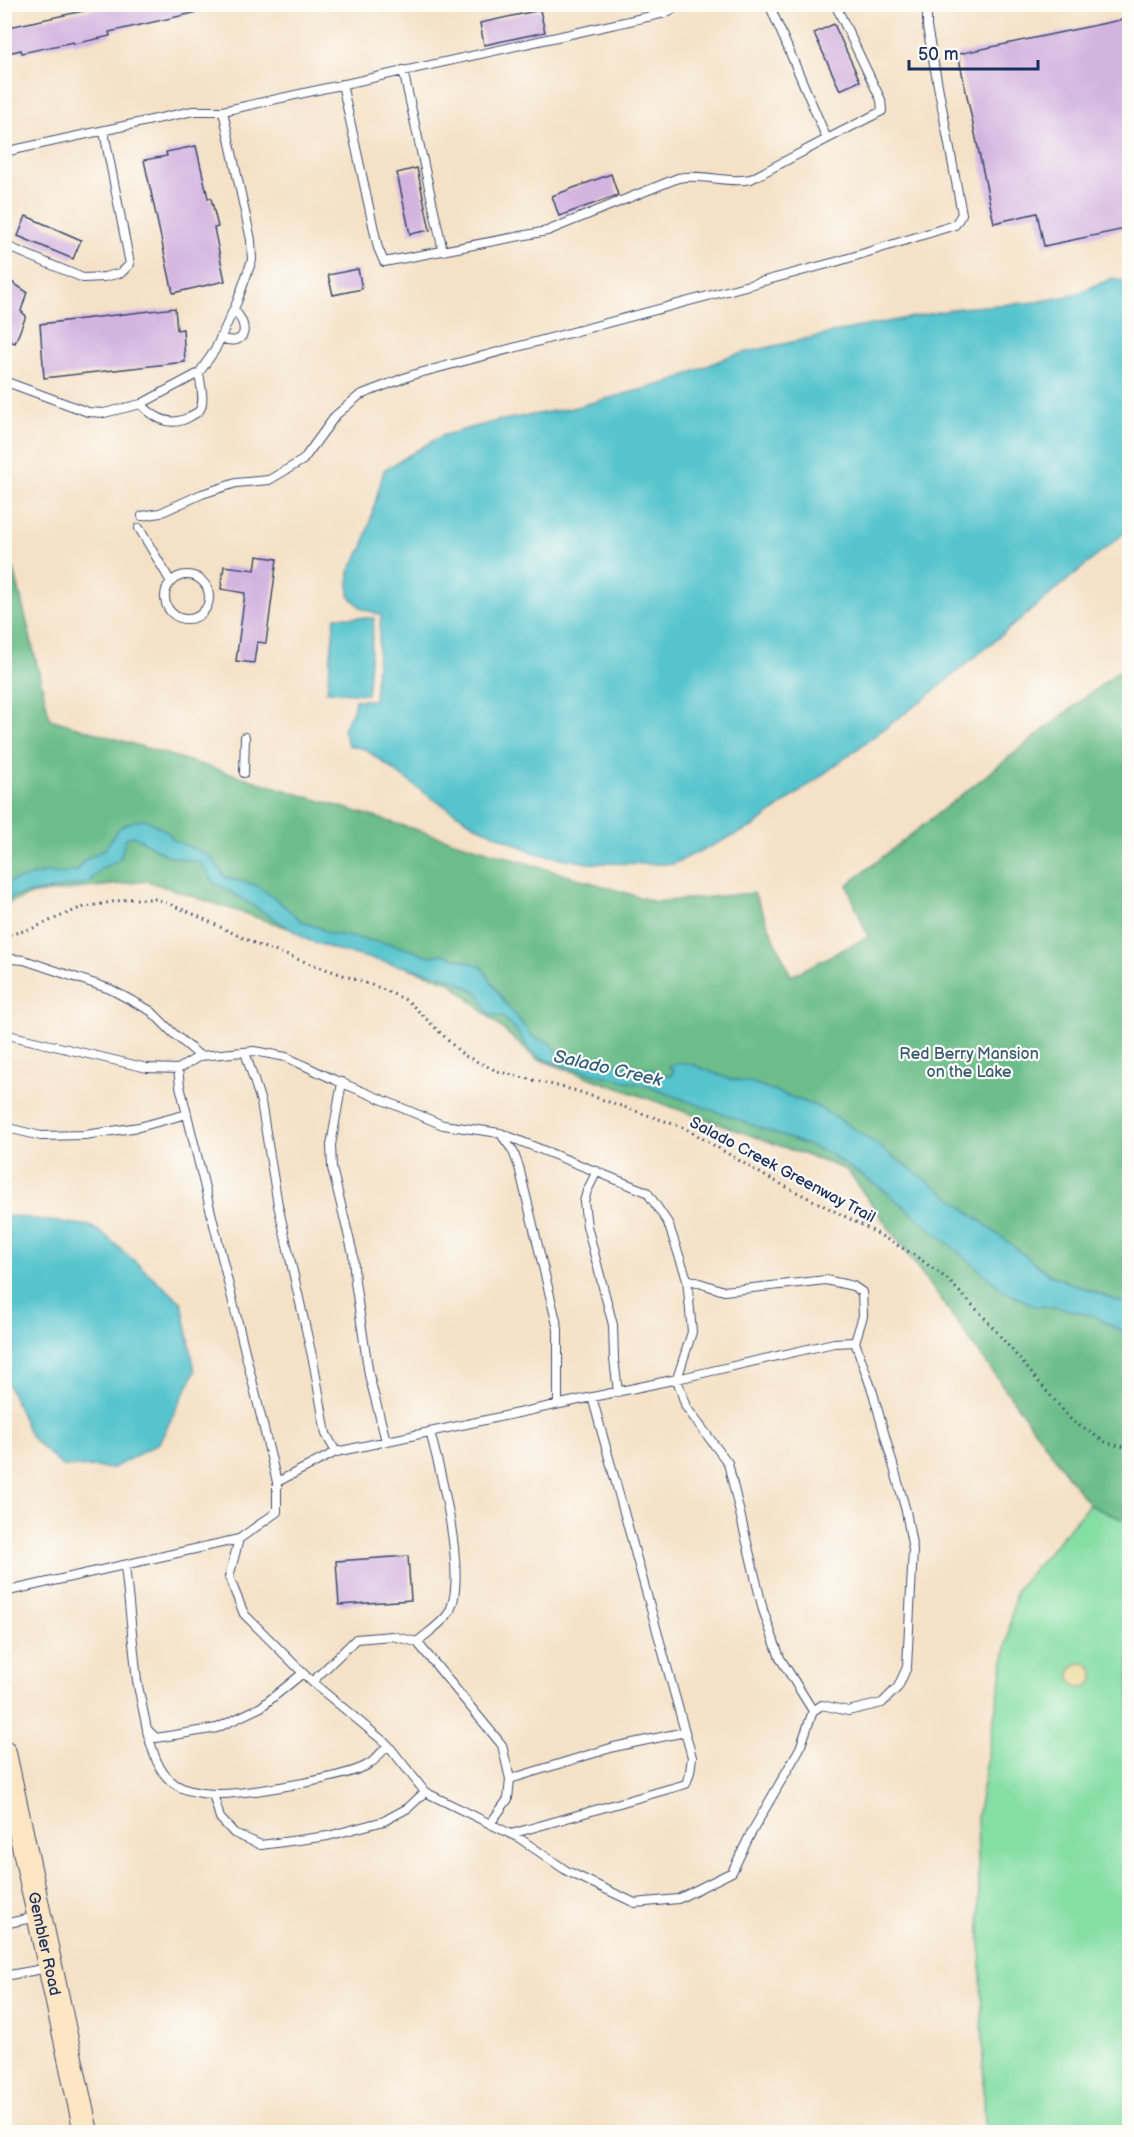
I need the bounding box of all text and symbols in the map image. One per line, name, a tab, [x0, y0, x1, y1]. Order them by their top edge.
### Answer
scale bar	[909, 33, 1038, 71]
text: 50 m	[918, 44, 959, 65]
park label: Red Berry Mansion on the Lake	[899, 1045, 1039, 1082]
water label: Salado Creek	[552, 1046, 665, 1091]
street label: Salado Creek Greenway Trail	[686, 1113, 878, 1227]
street label: Gembler Road	[23, 1890, 64, 1998]

